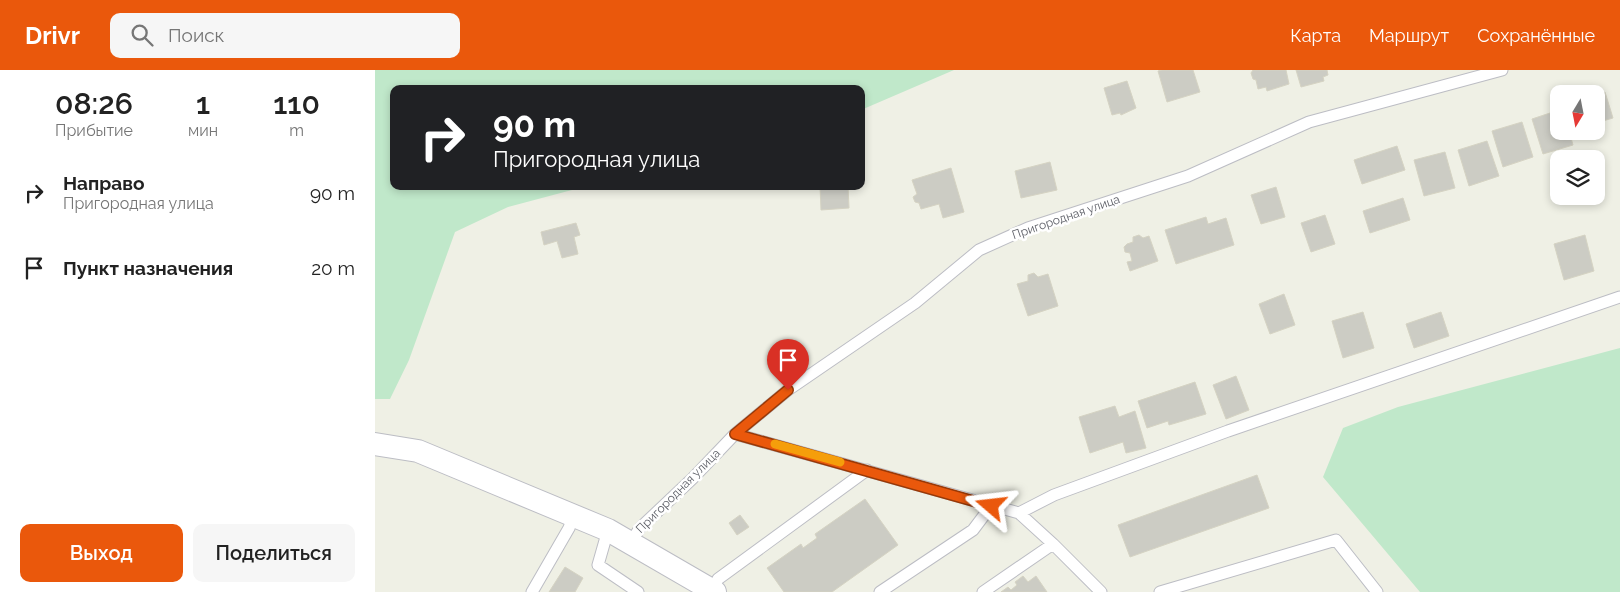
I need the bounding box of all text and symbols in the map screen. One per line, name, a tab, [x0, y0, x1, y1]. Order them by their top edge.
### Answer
search box	[110, 13, 460, 58]
text: Drivr	[25, 21, 80, 50]
icon: search	[128, 21, 156, 49]
text: Поиск	[168, 24, 225, 46]
text: Карта	[1290, 25, 1341, 46]
text: Маршрут	[1369, 25, 1449, 46]
text: Сохранённые	[1477, 25, 1595, 46]
north arrow	[1550, 85, 1605, 140]
map controls	[1550, 85, 1605, 205]
text: 08:26	[55, 86, 133, 121]
text: 1	[196, 86, 210, 121]
text: 110	[273, 86, 320, 121]
text: 90 m	[493, 104, 576, 145]
icon: right	[410, 105, 475, 170]
text: Прибытие	[55, 121, 133, 140]
text: мин	[188, 121, 218, 140]
text: m	[289, 121, 304, 140]
text: Пригородная улица	[493, 146, 700, 172]
button: layers	[1550, 150, 1605, 205]
text: Направо	[63, 172, 144, 194]
icon: right	[20, 179, 48, 207]
text: 90 m	[310, 182, 355, 204]
street label: Пригородная улица	[1010, 192, 1122, 242]
text: Пригородная улица	[63, 194, 214, 213]
icon: arrive	[20, 254, 48, 282]
text: Пункт назначения	[63, 257, 233, 279]
text: 20 m	[311, 257, 355, 279]
pin	[767, 339, 809, 390]
icon: arrive	[774, 346, 802, 374]
street label: Пригородная улица	[633, 446, 723, 536]
position arrow	[964, 479, 1016, 531]
button: Выход	[20, 524, 183, 582]
button: Поделиться	[193, 524, 355, 582]

